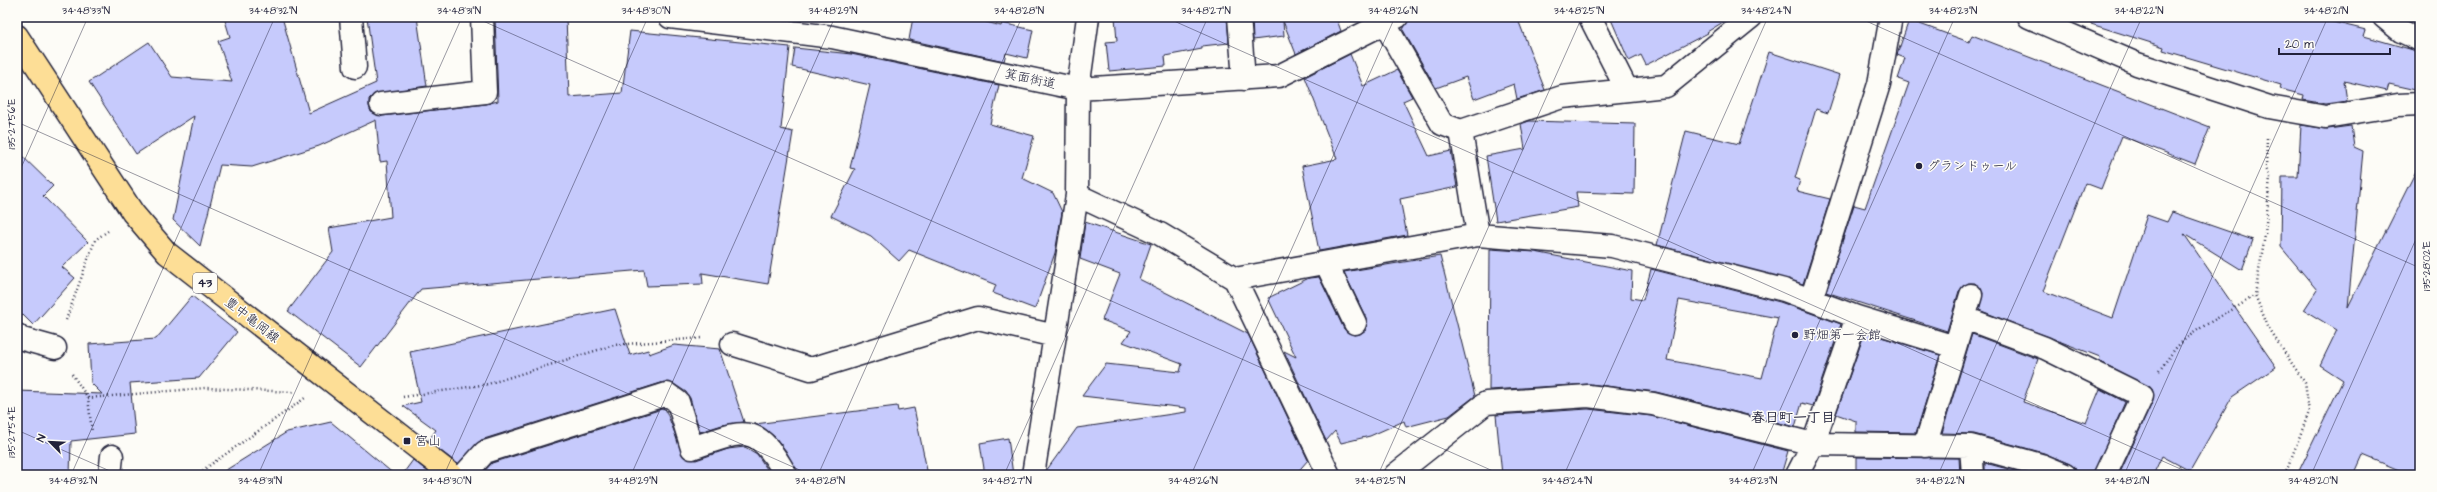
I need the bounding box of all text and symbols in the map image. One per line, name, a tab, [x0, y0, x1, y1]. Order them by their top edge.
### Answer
text: 34°48'33"N	[62, 4, 110, 18]
text: 34°48'32"N	[249, 4, 297, 18]
text: 34°48'31"N	[437, 4, 481, 18]
text: 34°48'30"N	[621, 4, 671, 18]
text: 34°48'29"N	[808, 4, 858, 18]
text: 34°48'28"N	[994, 4, 1044, 18]
text: 34°48'27"N	[1181, 4, 1231, 18]
text: 34°48'26"N	[1368, 4, 1418, 18]
text: 34°48'25"N	[1554, 4, 1604, 18]
text: 34°48'24"N	[1741, 4, 1791, 18]
text: 34°48'23"N	[1929, 4, 1977, 18]
text: 34°48'22"N	[2114, 4, 2164, 18]
text: 34°48'21"N	[2304, 4, 2348, 18]
scale bar	[2279, 30, 2390, 56]
text: 20 m	[2285, 36, 2314, 53]
street label: 箕面街道	[1003, 65, 1057, 93]
text: 135°27'56"E	[5, 99, 19, 149]
place label: グランドゥール	[1927, 157, 2017, 175]
marker: グランドゥール	[1914, 161, 1924, 171]
text: 135°28'02"E	[2420, 241, 2434, 291]
road number: 43	[193, 273, 217, 293]
street label: 豊中亀岡線	[221, 293, 284, 348]
place label: 野畑第一会館	[1803, 326, 1881, 344]
marker: 野畑第一会館	[1790, 330, 1800, 340]
text: 135°27'54"E	[5, 406, 19, 458]
district label: 春日町一丁目	[1751, 408, 1835, 428]
north arrow	[30, 422, 70, 462]
text: N	[33, 432, 50, 444]
place label: 宮山	[415, 432, 441, 450]
marker: 宮山	[402, 436, 412, 446]
text: 34°48'32"N	[49, 474, 97, 488]
text: 34°48'31"N	[238, 474, 282, 488]
text: 34°48'30"N	[422, 474, 472, 488]
text: 34°48'29"N	[608, 474, 658, 488]
text: 34°48'28"N	[795, 474, 845, 488]
text: 34°48'27"N	[982, 474, 1032, 488]
text: 34°48'26"N	[1168, 474, 1218, 488]
text: 34°48'25"N	[1355, 474, 1405, 488]
text: 34°48'24"N	[1542, 474, 1592, 488]
text: 34°48'23"N	[1729, 474, 1777, 488]
text: 34°48'22"N	[1915, 474, 1965, 488]
text: 34°48'21"N	[2105, 474, 2149, 488]
text: 34°48'20"N	[2288, 474, 2338, 488]

